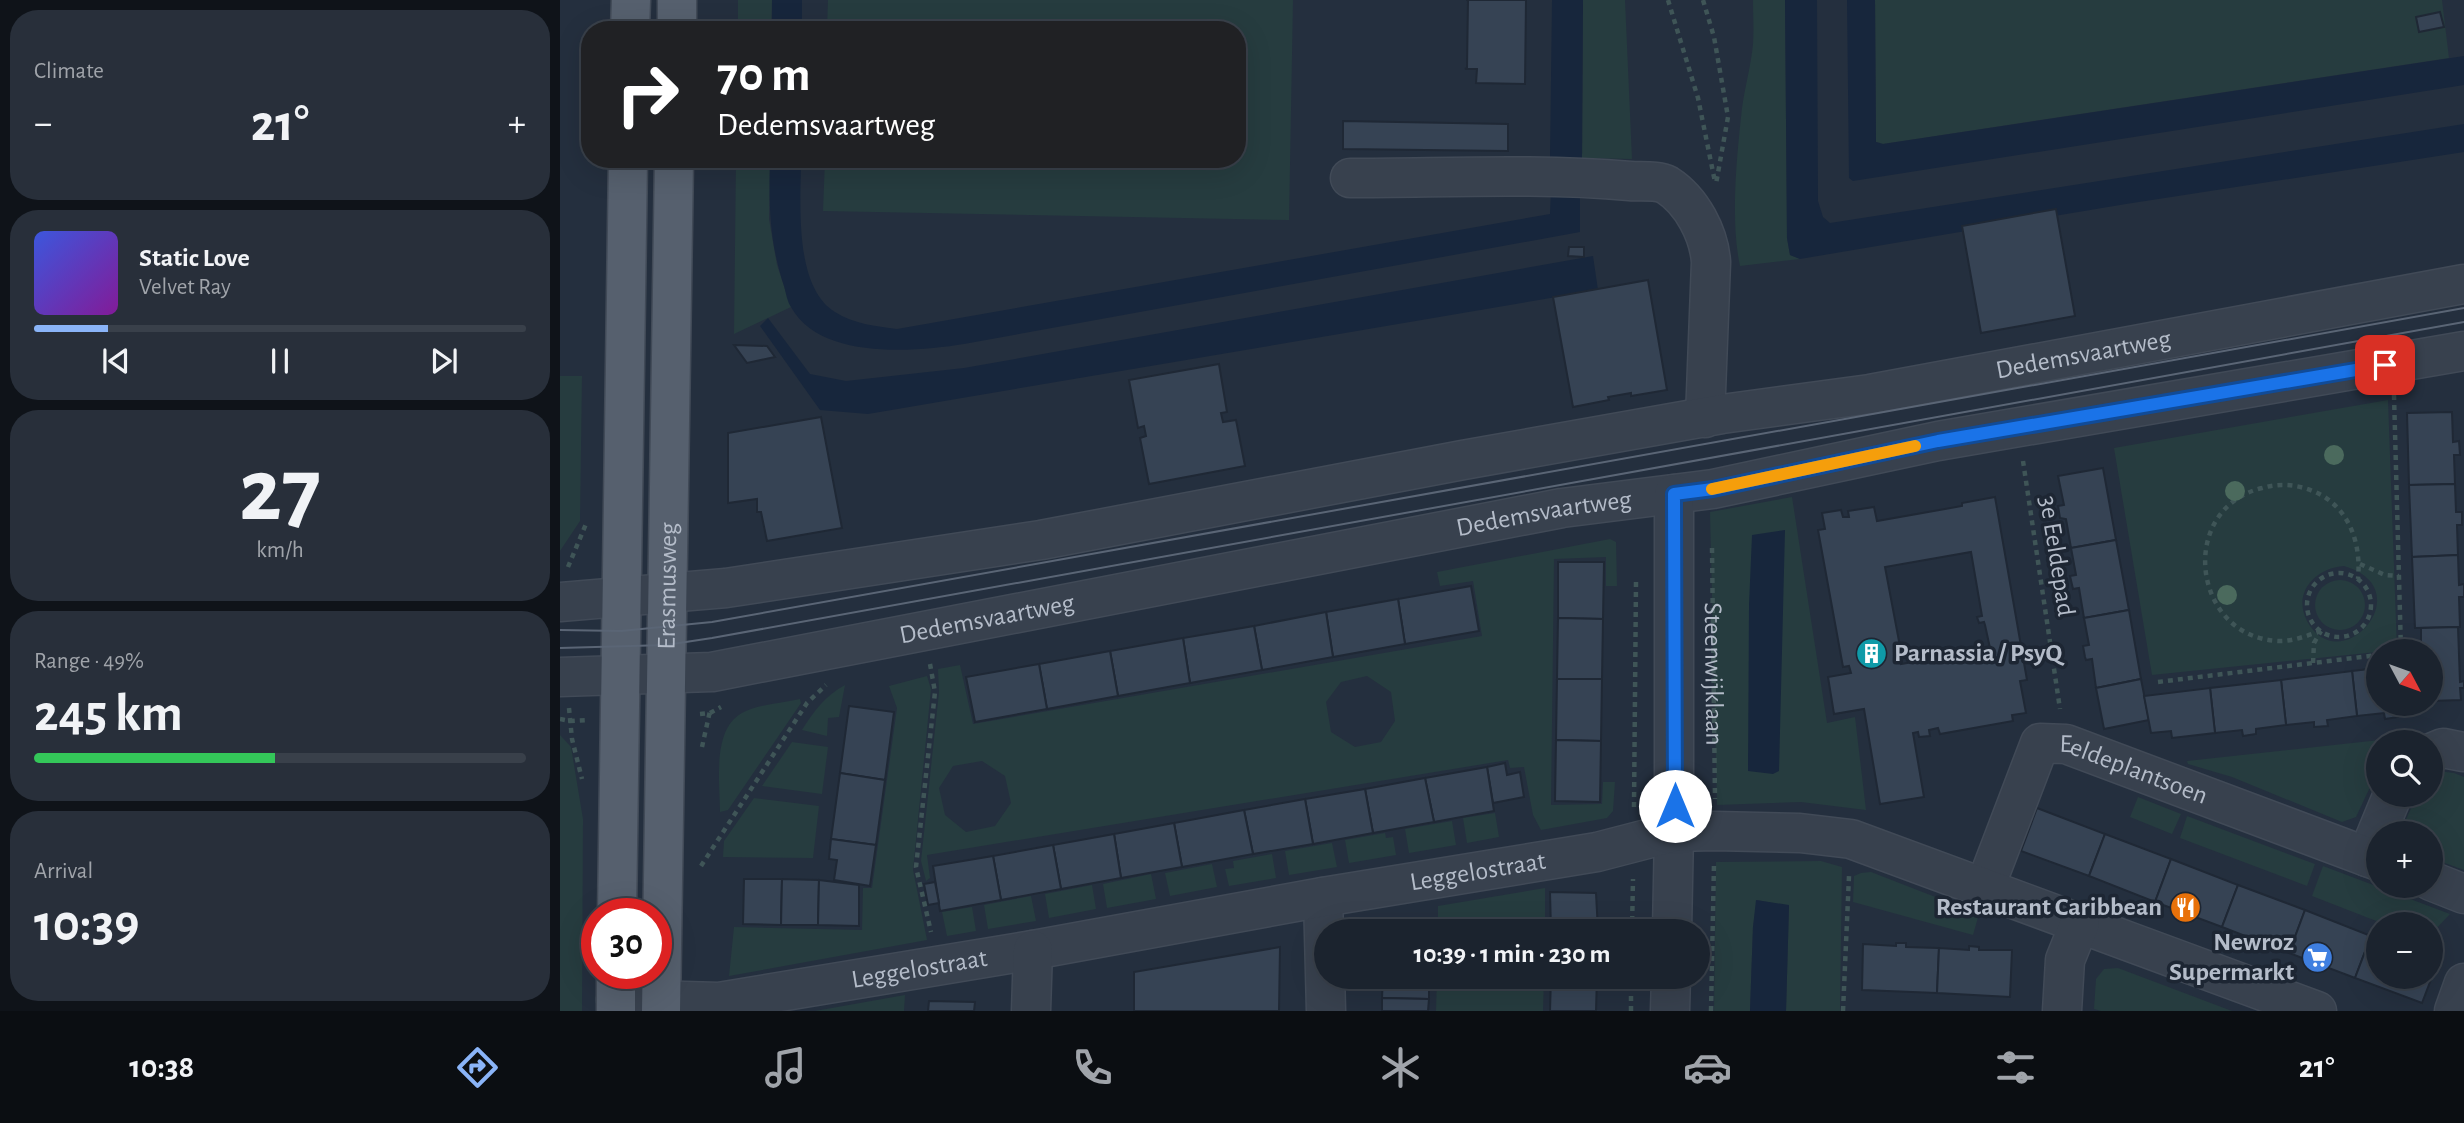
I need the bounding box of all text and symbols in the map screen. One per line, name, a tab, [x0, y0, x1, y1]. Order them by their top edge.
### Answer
icon: right	[602, 49, 693, 140]
text: 70 m	[717, 51, 811, 100]
text: Climate	[34, 60, 104, 83]
text: 21°	[251, 98, 309, 150]
text: −	[34, 105, 52, 143]
text: +	[508, 105, 526, 143]
text: Dedemsvaartweg	[717, 109, 935, 141]
text: Static Love	[139, 245, 250, 271]
text: Velvet Ray	[139, 276, 231, 299]
street label: Dedemsvaartweg	[1994, 326, 2173, 383]
pin	[2355, 335, 2415, 395]
icon: previous	[97, 342, 135, 380]
icon: pause	[261, 342, 299, 380]
icon: next	[425, 342, 463, 380]
icon: arrive	[2366, 346, 2404, 384]
text: 27	[239, 446, 321, 537]
street label: Dedemsvaartweg	[1454, 486, 1633, 541]
street label: 3e Eeldepad	[2035, 494, 2079, 618]
street label: Erasmusweg	[654, 522, 681, 650]
text: km/h	[256, 539, 304, 562]
street label: Dedemsvaartweg	[897, 589, 1077, 649]
street label: Steenwijklaan	[1700, 602, 1727, 746]
building icon: Parnassia / PsyQ	[1854, 636, 1888, 670]
north arrow	[2366, 639, 2443, 716]
map controls	[2366, 639, 2443, 989]
place label: Parnassia / PsyQ	[1894, 640, 2066, 666]
text: Range · 49%	[34, 650, 144, 673]
text: 245 km	[34, 688, 183, 740]
button: search	[2366, 730, 2443, 807]
street label: Eeldeplantsoen	[2059, 731, 2211, 809]
position arrow	[1638, 769, 1712, 843]
button: +	[2366, 821, 2443, 898]
street label: Leggelostraat	[1408, 848, 1548, 896]
text: Arrival	[34, 860, 93, 883]
restaurant icon: Restaurant Caribbean	[2168, 890, 2202, 924]
place label: Restaurant Caribbean	[1936, 894, 2162, 920]
text: 10:39	[34, 898, 139, 950]
speed limit sign: 30	[581, 898, 672, 989]
button: −	[2366, 912, 2443, 989]
place label: Newroz Supermarkt	[2169, 929, 2294, 985]
supermarket icon: Newroz Supermarkt	[2300, 940, 2334, 974]
text: 10:39 · 1 min · 230 m	[1414, 941, 1610, 967]
street label: Leggelostraat	[849, 945, 989, 993]
icon: directions	[453, 1043, 502, 1092]
icon: music	[761, 1043, 810, 1092]
icon: phone	[1068, 1043, 1117, 1092]
icon: climate	[1376, 1043, 1425, 1092]
icon: car	[1683, 1043, 1732, 1092]
icon: filters	[1991, 1043, 2040, 1092]
text: 10:38	[129, 1051, 194, 1083]
text: 21°	[2299, 1051, 2335, 1083]

